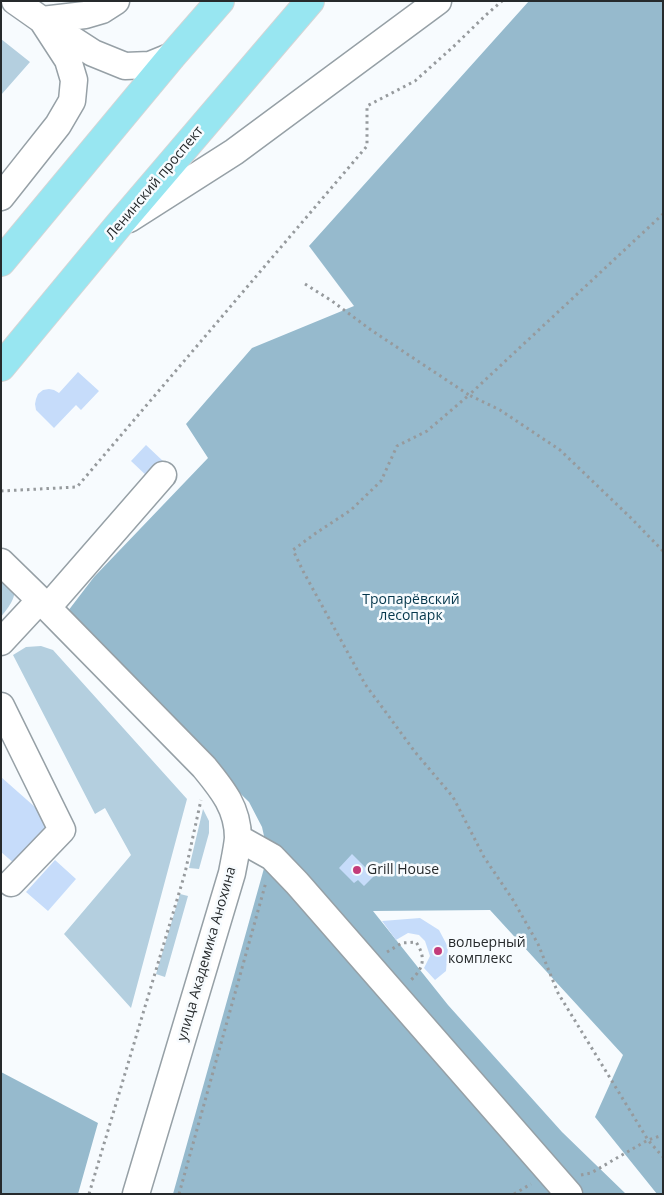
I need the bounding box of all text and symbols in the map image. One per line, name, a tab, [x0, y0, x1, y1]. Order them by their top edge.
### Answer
street label: Ленинский проспект	[103, 123, 207, 243]
park label: Тропарёвский лесопарк	[362, 592, 460, 624]
place label: Grill House	[367, 862, 439, 878]
marker: Grill House	[351, 864, 363, 876]
street label: улица Академика Анохина	[174, 865, 240, 1043]
place label: вольерный комплекс	[448, 935, 526, 968]
marker: вольерный комплекс	[432, 945, 444, 957]

